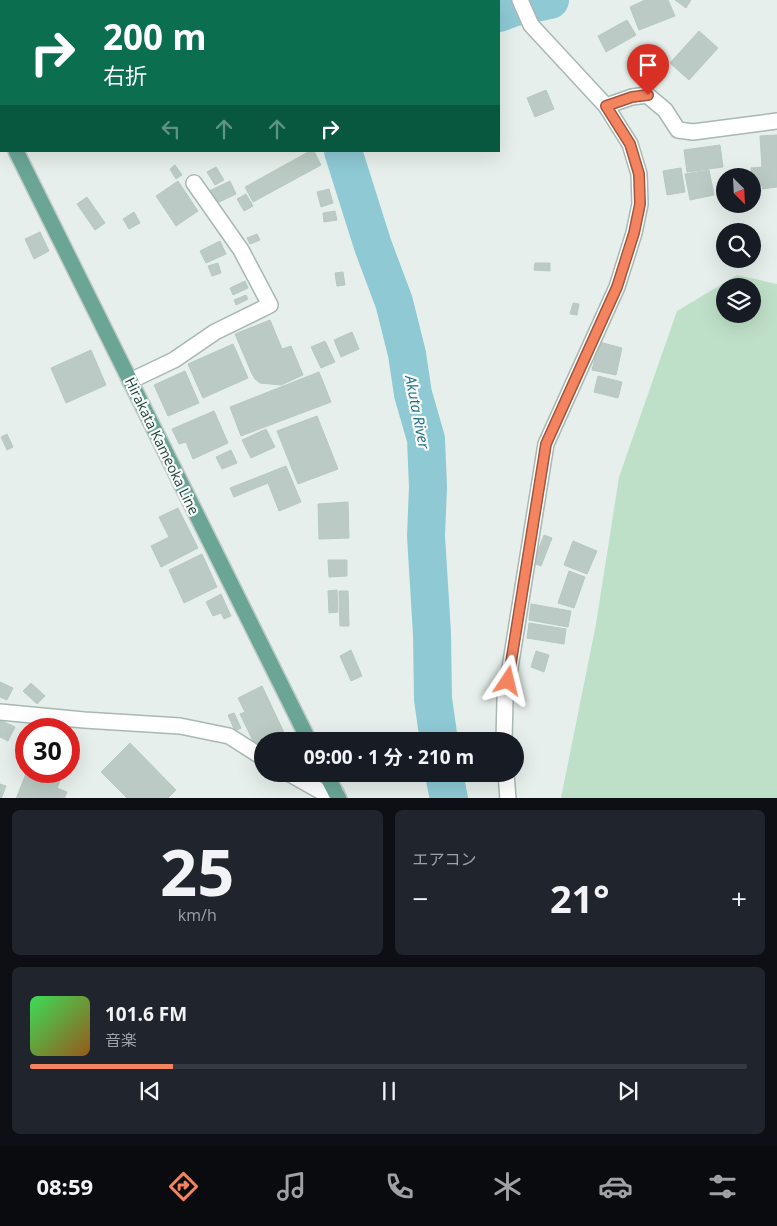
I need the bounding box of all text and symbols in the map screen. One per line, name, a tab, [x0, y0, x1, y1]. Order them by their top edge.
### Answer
text: 200 m	[103, 13, 207, 60]
icon: right	[20, 20, 85, 85]
pin	[627, 44, 669, 95]
icon: arrive	[634, 51, 662, 79]
text: 右折	[103, 60, 147, 90]
icon: left	[157, 115, 185, 143]
icon: ahead	[210, 115, 238, 143]
icon: ahead	[263, 115, 291, 143]
icon: right	[316, 115, 344, 143]
north arrow	[716, 168, 761, 212]
map controls	[716, 168, 761, 323]
button: search	[716, 223, 761, 268]
button: layers	[716, 278, 761, 323]
water label: Akuta River	[401, 372, 435, 451]
street label: Hirakata Kameoka Line	[121, 374, 204, 518]
position arrow	[481, 654, 533, 706]
speed limit sign: 30	[15, 718, 80, 783]
text: 09:00 · 1 分 · 210 m	[304, 744, 474, 770]
text: 25	[160, 827, 234, 915]
text: エアコン	[413, 848, 477, 870]
text: 21°	[550, 872, 610, 924]
text: −	[413, 879, 429, 917]
text: +	[731, 879, 747, 917]
text: km/h	[178, 904, 217, 926]
text: 101.6 FM	[105, 1001, 187, 1027]
text: 音楽	[105, 1029, 137, 1051]
icon: previous	[136, 1077, 164, 1105]
icon: pause	[375, 1077, 403, 1105]
icon: next	[614, 1077, 642, 1105]
icon: directions	[166, 1169, 201, 1204]
icon: music	[274, 1169, 309, 1204]
icon: phone	[382, 1169, 417, 1204]
icon: climate	[490, 1169, 525, 1204]
icon: car	[598, 1169, 633, 1204]
icon: filters	[705, 1169, 740, 1204]
text: 08:59	[36, 1171, 93, 1201]

